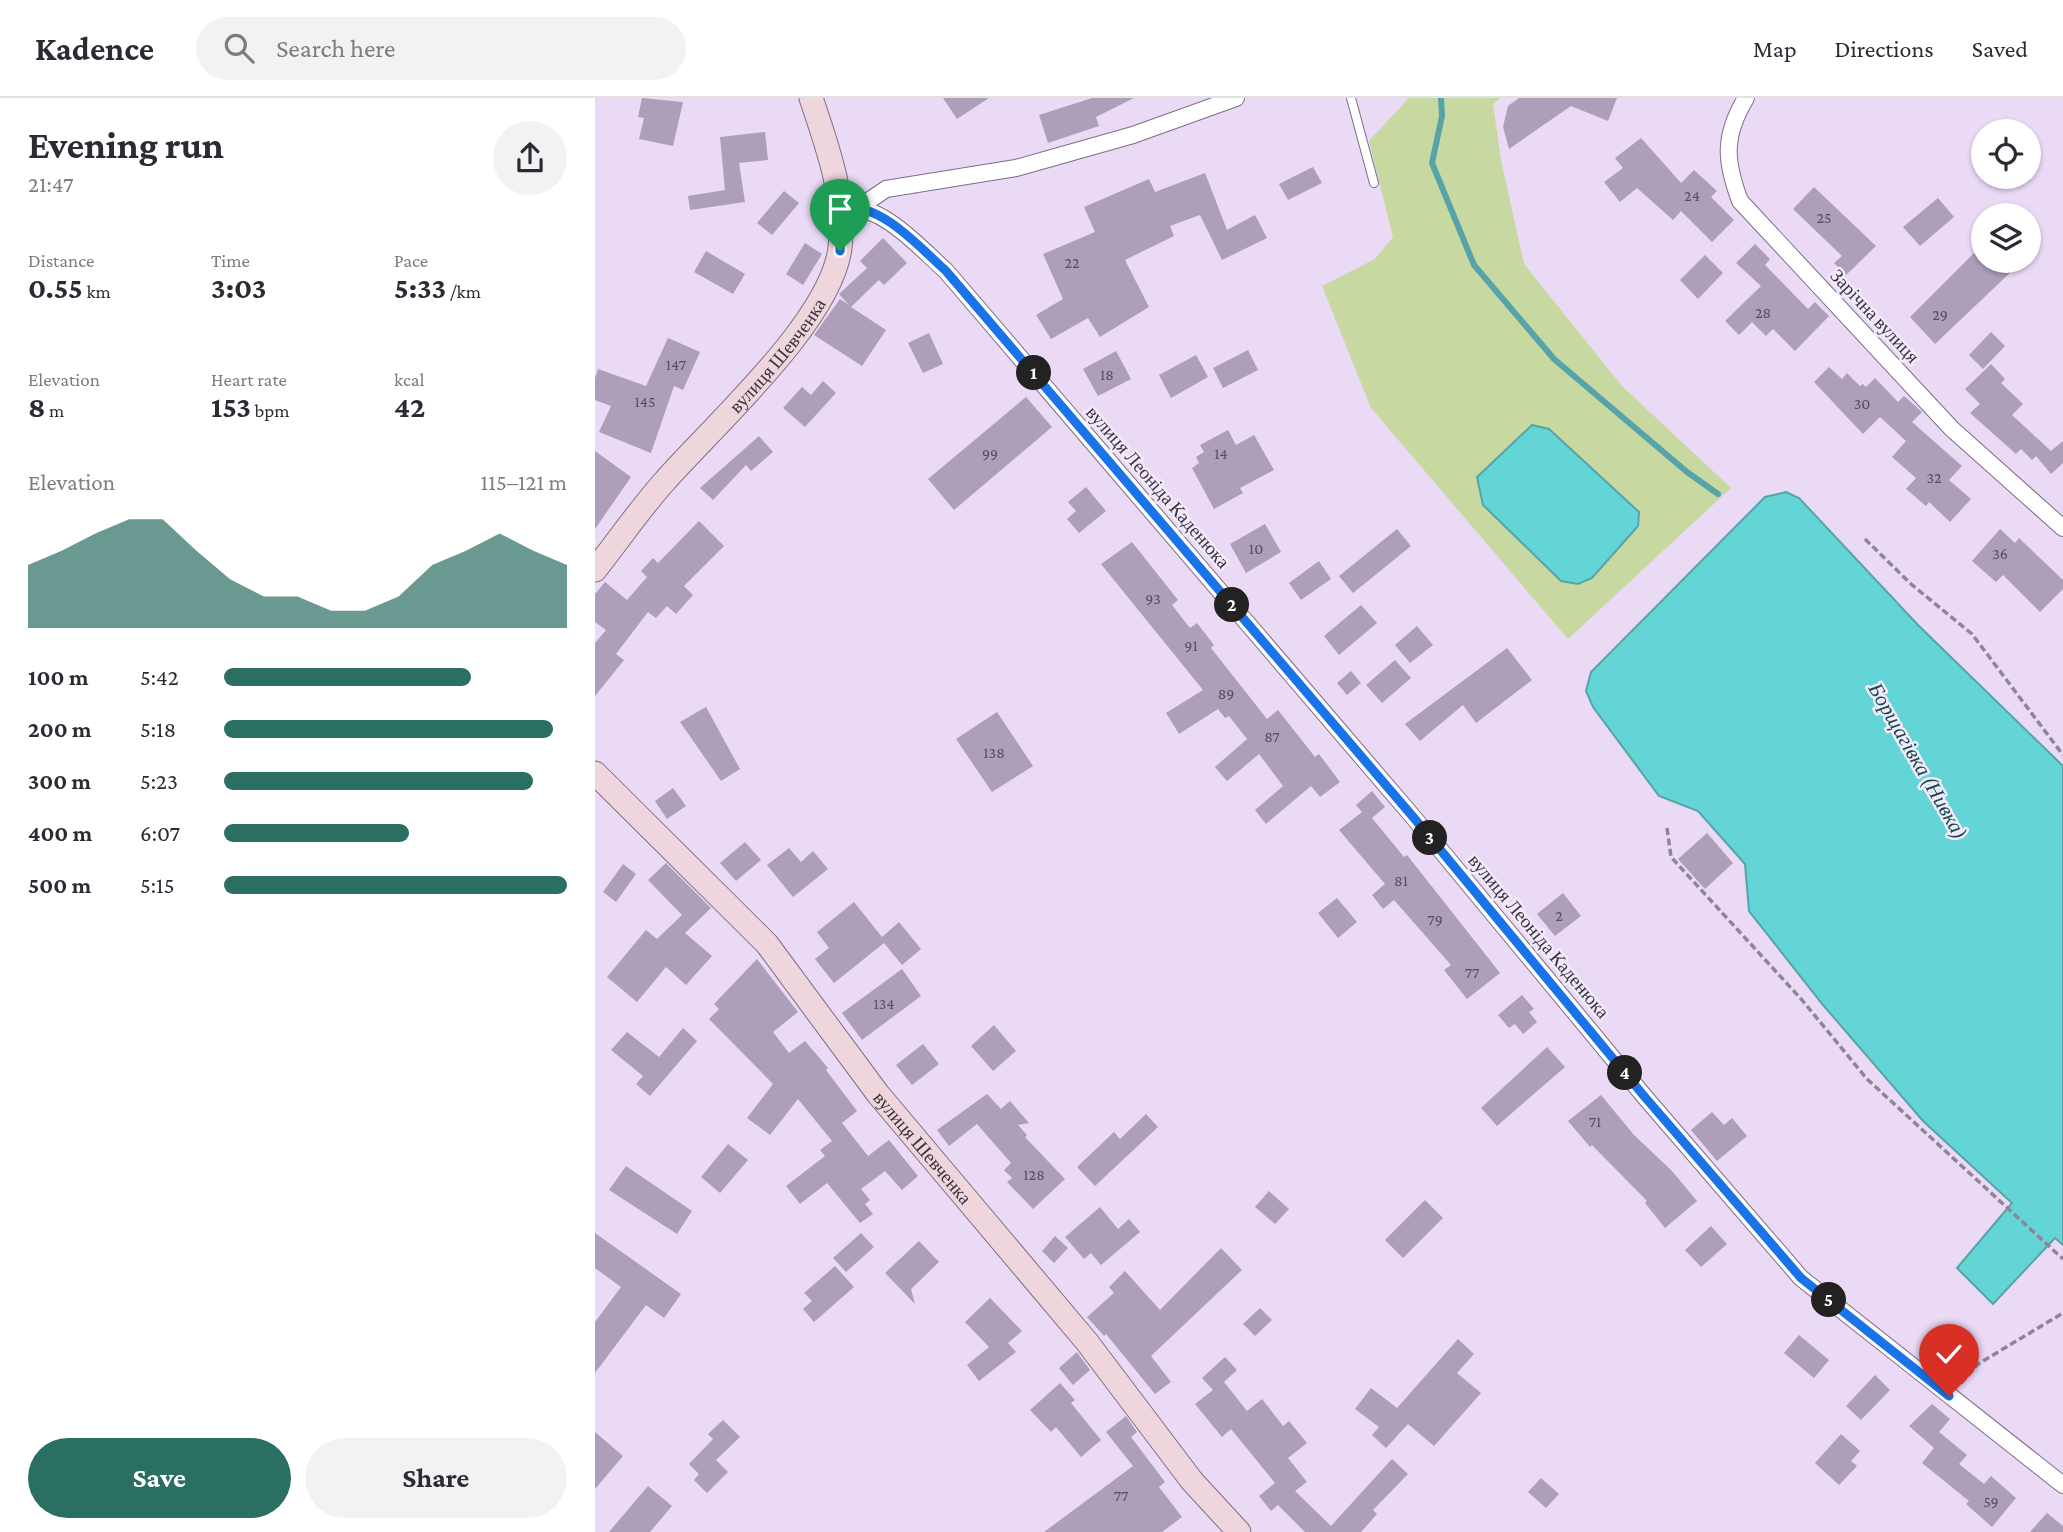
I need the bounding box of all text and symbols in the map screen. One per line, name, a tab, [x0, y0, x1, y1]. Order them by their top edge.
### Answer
search box	[196, 17, 686, 80]
icon: search	[220, 29, 258, 67]
text: Kadence	[35, 30, 154, 67]
text: Search here	[276, 34, 395, 63]
text: Map	[1753, 35, 1797, 62]
text: Directions	[1835, 35, 1934, 62]
text: Saved	[1972, 35, 2028, 62]
map controls	[1971, 119, 2041, 273]
button: locate	[1971, 119, 2041, 189]
button: share	[493, 121, 567, 195]
text: Evening run	[28, 124, 224, 166]
text: 21:47	[28, 171, 74, 197]
pin	[810, 179, 870, 251]
house number: 24	[1684, 187, 1700, 204]
icon: arrive	[821, 190, 859, 228]
button: layers	[1971, 203, 2041, 273]
house number: 25	[1816, 209, 1832, 226]
text: Distance	[28, 250, 94, 271]
text: Time	[211, 250, 250, 271]
text: Pace	[394, 250, 428, 271]
house number: 22	[1064, 254, 1080, 271]
street label: Зарічна вулиця	[1826, 265, 1924, 367]
text: 0.55	[28, 271, 83, 304]
text: 3:03	[211, 271, 266, 304]
text: 5:33	[394, 271, 446, 304]
text: km	[83, 281, 111, 302]
text: /km	[446, 281, 481, 302]
street label: вулиця Шевченка	[725, 294, 830, 417]
house number: 28	[1755, 304, 1771, 321]
house number: 29	[1932, 306, 1948, 323]
house number: 147	[666, 356, 687, 373]
pin: 1	[1017, 356, 1052, 390]
text: 1	[1030, 362, 1037, 383]
house number: 18	[1100, 366, 1114, 383]
text: Elevation	[28, 369, 100, 390]
text: Heart rate	[211, 369, 287, 390]
text: kcal	[394, 369, 425, 390]
text: 8	[28, 390, 45, 423]
text: 153	[211, 390, 251, 423]
text: 42	[394, 390, 425, 423]
house number: 145	[635, 393, 655, 410]
house number: 30	[1854, 395, 1870, 412]
text: m	[45, 400, 64, 421]
text: bpm	[251, 400, 289, 421]
street label: вулиця Леоніда Каденюка	[1082, 402, 1234, 573]
house number: 99	[982, 445, 998, 462]
house number: 14	[1214, 445, 1228, 462]
text: Elevation	[28, 469, 115, 495]
text: 115–121 m	[481, 469, 567, 495]
house number: 32	[1926, 469, 1942, 486]
house number: 10	[1249, 540, 1263, 557]
house number: 36	[1992, 545, 2008, 562]
pin: 2	[1215, 588, 1249, 622]
house number: 93	[1145, 590, 1161, 607]
text: 2	[1227, 594, 1236, 615]
house number: 91	[1184, 637, 1198, 654]
text: 100 m	[28, 664, 88, 690]
text: 5:42	[140, 664, 179, 690]
water label: Борщагівка (Нивка)	[1863, 678, 1973, 843]
house number: 89	[1218, 685, 1234, 702]
text: 200 m	[28, 716, 92, 742]
text: 5:18	[140, 716, 176, 742]
house number: 87	[1264, 728, 1280, 745]
house number: 138	[983, 744, 1005, 761]
text: 300 m	[28, 768, 91, 794]
text: 5:23	[140, 768, 178, 794]
text: 400 m	[28, 820, 92, 846]
text: 6:07	[140, 820, 180, 846]
pin: 3	[1413, 820, 1447, 856]
text: 3	[1425, 827, 1434, 848]
street label: вулиця Леоніда Каденюка	[1464, 850, 1614, 1023]
text: 500 m	[28, 872, 91, 898]
text: 5:15	[140, 872, 175, 898]
house number: 81	[1394, 872, 1408, 889]
house number: 2	[1555, 907, 1563, 924]
house number: 79	[1427, 911, 1443, 928]
house number: 77	[1465, 964, 1480, 981]
house number: 134	[873, 995, 895, 1012]
pin: 4	[1607, 1056, 1643, 1090]
text: 4	[1619, 1062, 1630, 1083]
street label: вулиця Шевченка	[870, 1087, 977, 1208]
house number: 71	[1589, 1113, 1601, 1130]
house number: 128	[1023, 1166, 1045, 1183]
pin: 5	[1811, 1282, 1847, 1318]
text: 5	[1824, 1289, 1833, 1310]
pin	[1919, 1324, 1979, 1396]
icon: check	[1930, 1335, 1968, 1373]
button: Save	[28, 1438, 291, 1518]
button: Share	[305, 1438, 567, 1518]
house number: 77	[1114, 1487, 1129, 1504]
house number: 59	[1983, 1493, 1999, 1510]

